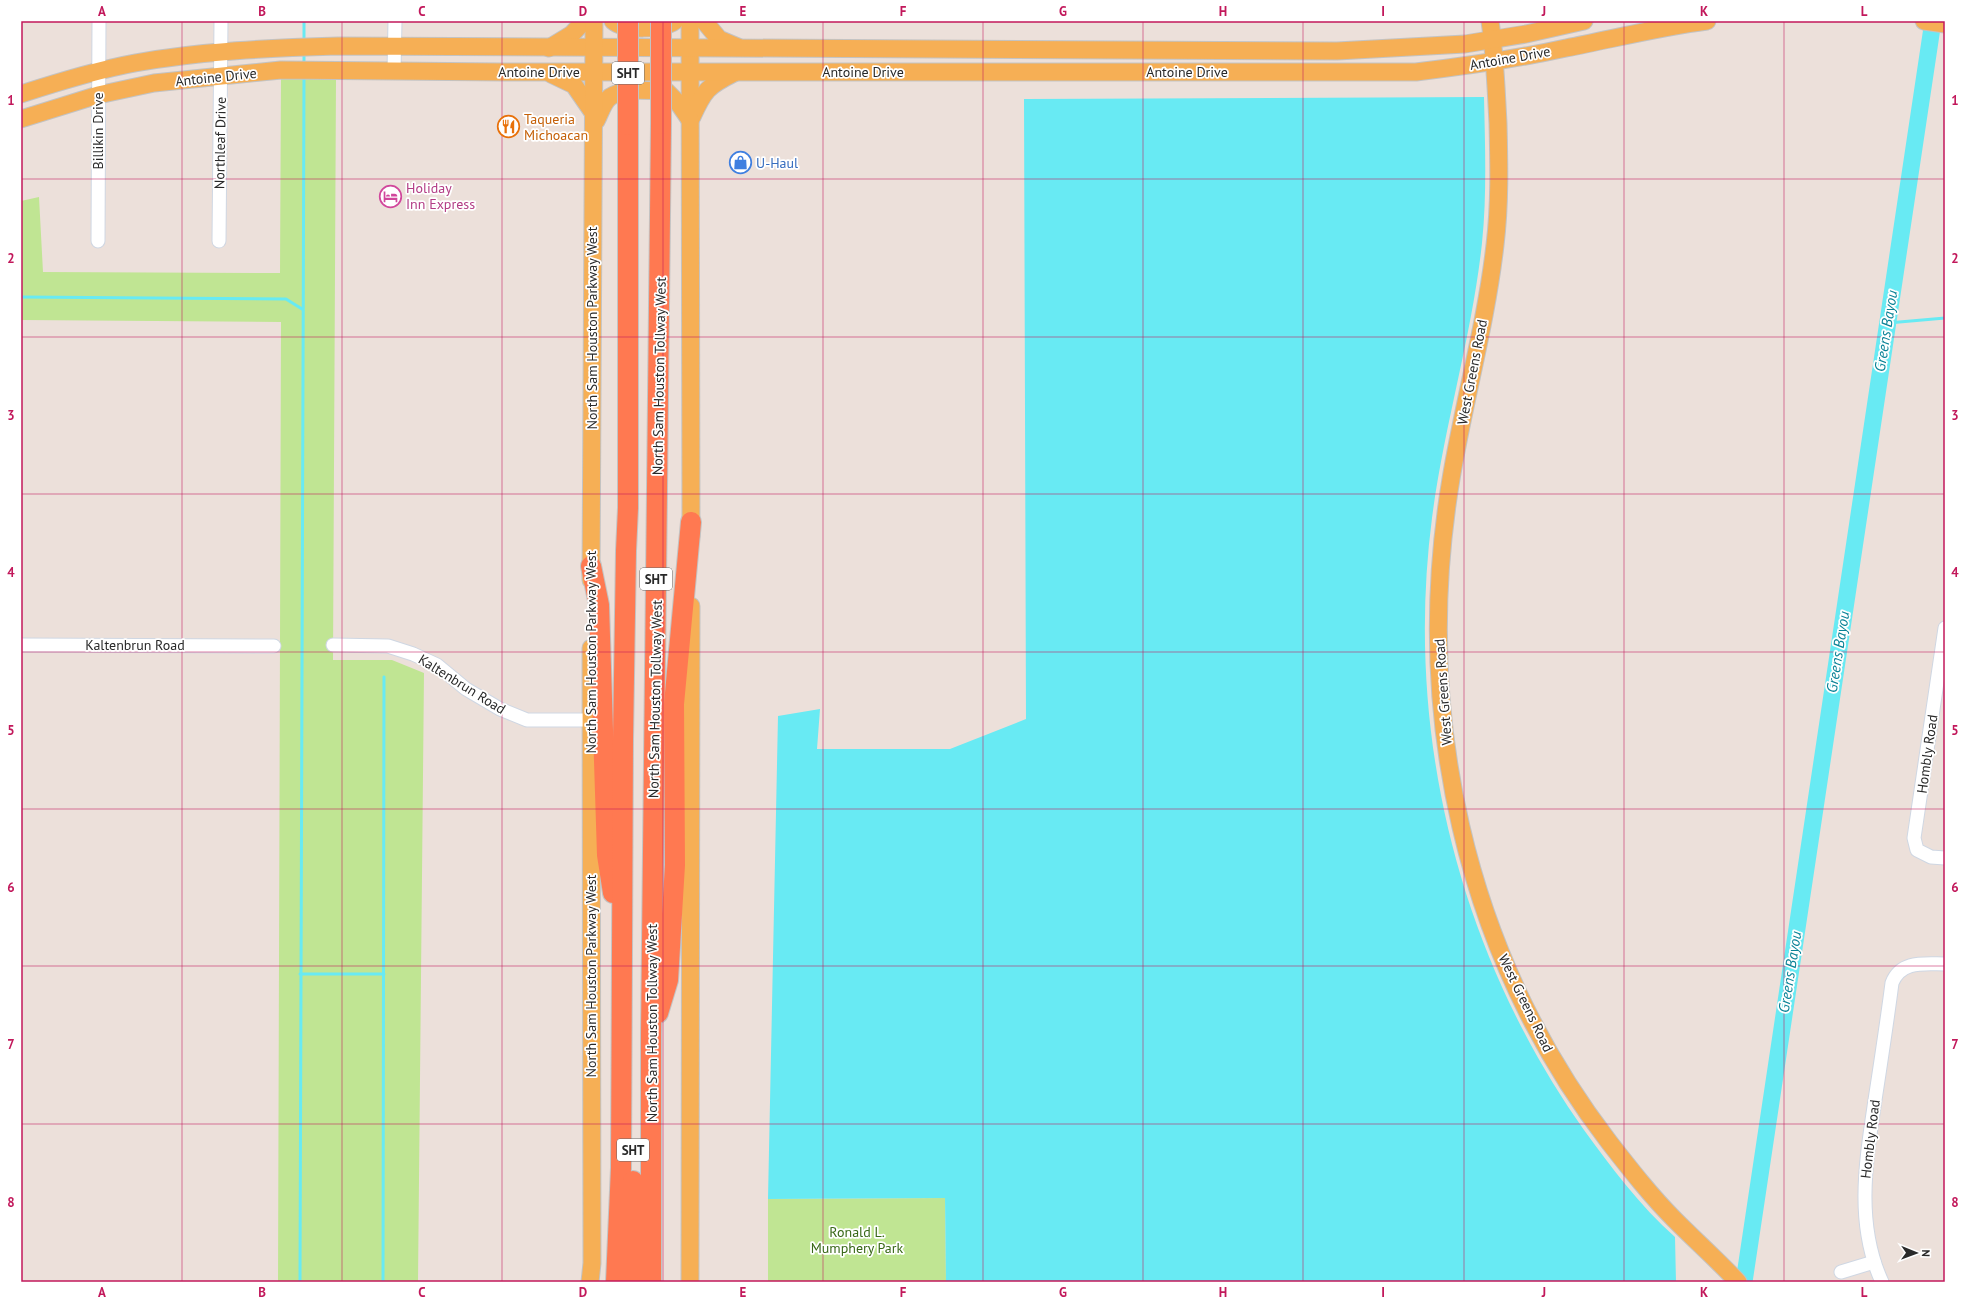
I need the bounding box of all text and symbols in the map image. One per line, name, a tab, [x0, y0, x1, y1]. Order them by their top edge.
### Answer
text: A	[98, 3, 106, 20]
text: B	[258, 3, 266, 20]
text: C	[418, 3, 426, 20]
text: D	[579, 3, 587, 20]
text: E	[740, 3, 747, 20]
text: F	[900, 3, 907, 20]
text: G	[1059, 3, 1067, 20]
text: H	[1219, 3, 1227, 20]
text: I	[1381, 3, 1385, 20]
text: J	[1541, 3, 1546, 20]
text: K	[1700, 3, 1708, 20]
text: L	[1861, 3, 1868, 20]
street label: Antoine Drive	[1468, 42, 1552, 74]
road number: SHT	[612, 62, 644, 84]
street label: Antoine Drive	[498, 63, 580, 81]
street label: Antoine Drive	[822, 63, 904, 81]
street label: Antoine Drive	[1146, 63, 1228, 81]
street label: Antoine Drive	[174, 64, 258, 90]
text: 1	[7, 92, 15, 109]
street label: Billikin Drive	[89, 92, 107, 170]
text: 1	[1951, 92, 1959, 109]
street label: Northleaf Drive	[210, 97, 230, 189]
place label: Taqueria Michoacan	[524, 110, 588, 144]
restaurant icon: Taqueria Michoacan	[496, 114, 522, 140]
shop icon: U-Haul	[728, 150, 754, 176]
place label: U-Haul	[756, 154, 798, 172]
place label: Holiday Inn Express	[406, 179, 475, 213]
hotel icon: Holiday Inn Express	[377, 183, 403, 209]
street label: North Sam Houston Parkway West	[583, 226, 601, 429]
text: 2	[7, 250, 15, 267]
text: 2	[1951, 250, 1959, 267]
street label: North Sam Houston Tollway West	[648, 276, 670, 475]
water label: Greens Bayou	[1870, 288, 1901, 373]
street label: West Greens Road	[1453, 318, 1491, 426]
text: 3	[7, 407, 15, 424]
text: 3	[1951, 407, 1959, 424]
street label: North Sam Houston Parkway West	[582, 550, 600, 753]
text: 4	[7, 564, 15, 581]
text: 4	[1951, 564, 1959, 581]
road number: SHT	[640, 568, 672, 590]
street label: North Sam Houston Tollway West	[644, 599, 666, 798]
water label: Greens Bayou	[1822, 609, 1853, 694]
street label: Kaltenbrun Road	[85, 636, 185, 654]
street label: West Greens Road	[1430, 638, 1456, 746]
street label: Kaltenbrun Road	[415, 650, 509, 718]
street label: Hombly Road	[1913, 713, 1941, 795]
text: 5	[7, 722, 15, 739]
text: 5	[1951, 722, 1959, 739]
street label: North Sam Houston Parkway West	[582, 874, 600, 1077]
text: 6	[7, 879, 15, 896]
text: 6	[1951, 879, 1959, 896]
street label: North Sam Houston Tollway West	[643, 924, 661, 1122]
water label: Greens Bayou	[1774, 929, 1805, 1014]
street label: West Greens Road	[1494, 951, 1558, 1055]
text: 7	[7, 1036, 15, 1053]
text: 7	[1951, 1036, 1959, 1053]
street label: Hombly Road	[1856, 1099, 1884, 1179]
road number: SHT	[617, 1139, 649, 1161]
text: 8	[7, 1194, 15, 1211]
text: 8	[1951, 1194, 1959, 1211]
park label: Ronald L. Mumphery Park	[811, 1223, 904, 1257]
north arrow	[1896, 1233, 1936, 1273]
text: N	[1919, 1249, 1933, 1257]
text: A	[98, 1284, 106, 1301]
text: B	[258, 1284, 266, 1301]
text: C	[418, 1284, 426, 1301]
text: D	[579, 1284, 587, 1301]
text: E	[740, 1284, 747, 1301]
text: F	[900, 1284, 907, 1301]
text: G	[1059, 1284, 1067, 1301]
text: H	[1219, 1284, 1227, 1301]
text: I	[1381, 1284, 1385, 1301]
text: J	[1541, 1284, 1546, 1301]
text: K	[1700, 1284, 1708, 1301]
text: L	[1861, 1284, 1868, 1301]

